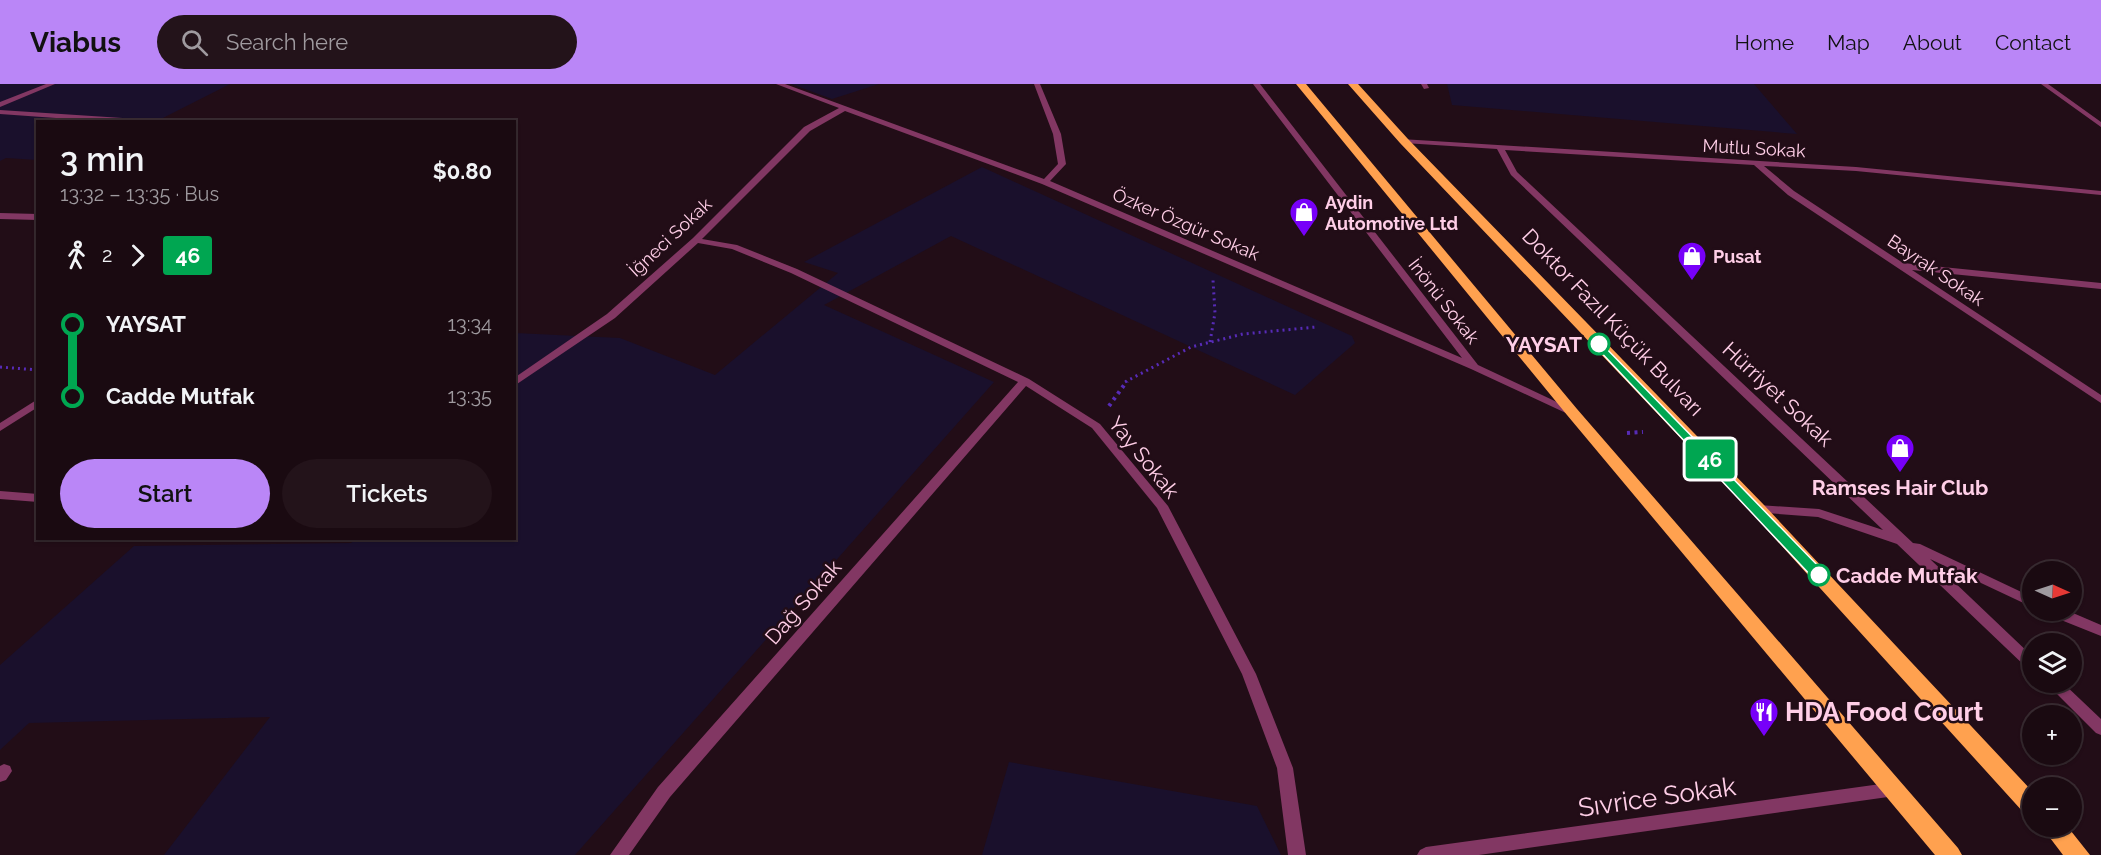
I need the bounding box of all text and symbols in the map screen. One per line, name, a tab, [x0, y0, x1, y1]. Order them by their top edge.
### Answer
search box	[157, 15, 577, 69]
text: Viabus	[30, 26, 121, 59]
icon: search	[178, 26, 211, 59]
text: Search here	[226, 29, 348, 55]
text: Home	[1735, 30, 1794, 55]
text: Map	[1827, 30, 1870, 55]
text: About	[1903, 30, 1962, 55]
text: Contact	[1995, 30, 2071, 55]
street label: Mutlu Sokak	[1702, 135, 1807, 161]
text: 3 min	[60, 140, 145, 179]
text: $0.80	[433, 158, 492, 184]
text: 13:32 – 13:35 · Bus	[60, 182, 219, 206]
street label: Özker Özgür Sokak	[1109, 184, 1263, 265]
place label: Aydin Automotive Ltd	[1325, 192, 1458, 234]
street label: İğneci Sokak	[624, 193, 716, 281]
shop icon: Aydin Automotive Ltd	[1288, 196, 1320, 238]
street label: Doktor Fazıl Küçük Bulvarı	[1517, 223, 1709, 421]
street label: Bayrak Sokak	[1884, 230, 1989, 310]
icon: walk	[60, 239, 93, 272]
icon: forward	[121, 239, 154, 272]
shop icon: Pusat	[1676, 240, 1708, 282]
text: 2	[102, 243, 112, 267]
text: 46	[175, 243, 200, 268]
place label: Pusat	[1713, 246, 1761, 267]
street label: İnönü Sokak	[1404, 254, 1484, 348]
text: YAYSAT	[106, 311, 186, 337]
text: 13:34	[447, 312, 492, 336]
place label: YAYSAT	[1506, 332, 1582, 357]
marker: YAYSAT	[1588, 333, 1610, 355]
street label: Hürriyet Sokak	[1718, 337, 1838, 451]
text: Cadde Mutfak	[106, 383, 255, 409]
text: 13:35	[447, 384, 492, 408]
street label: Yay Sokak	[1103, 411, 1185, 503]
shop icon: Ramses Hair Club	[1884, 432, 1916, 474]
line badge: 46	[1683, 440, 1737, 478]
text: 46	[1698, 447, 1722, 472]
button: Start	[60, 459, 270, 528]
button: Tickets	[282, 459, 492, 528]
place label: Ramses Hair Club	[1812, 475, 1988, 500]
street label: Dağ Sokak	[760, 555, 846, 649]
north arrow	[2022, 561, 2082, 621]
map controls	[2022, 561, 2082, 837]
place label: Cadde Mutfak	[1836, 563, 1978, 588]
marker: Cadde Mutfak	[1808, 564, 1830, 586]
button: layers	[2022, 633, 2082, 693]
restaurant icon: HDA Food Court	[1748, 696, 1780, 738]
place label: HDA Food Court	[1785, 697, 1984, 727]
button: +	[2022, 705, 2082, 765]
street label: Sıvrice Sokak	[1576, 771, 1738, 823]
button: −	[2022, 777, 2082, 837]

